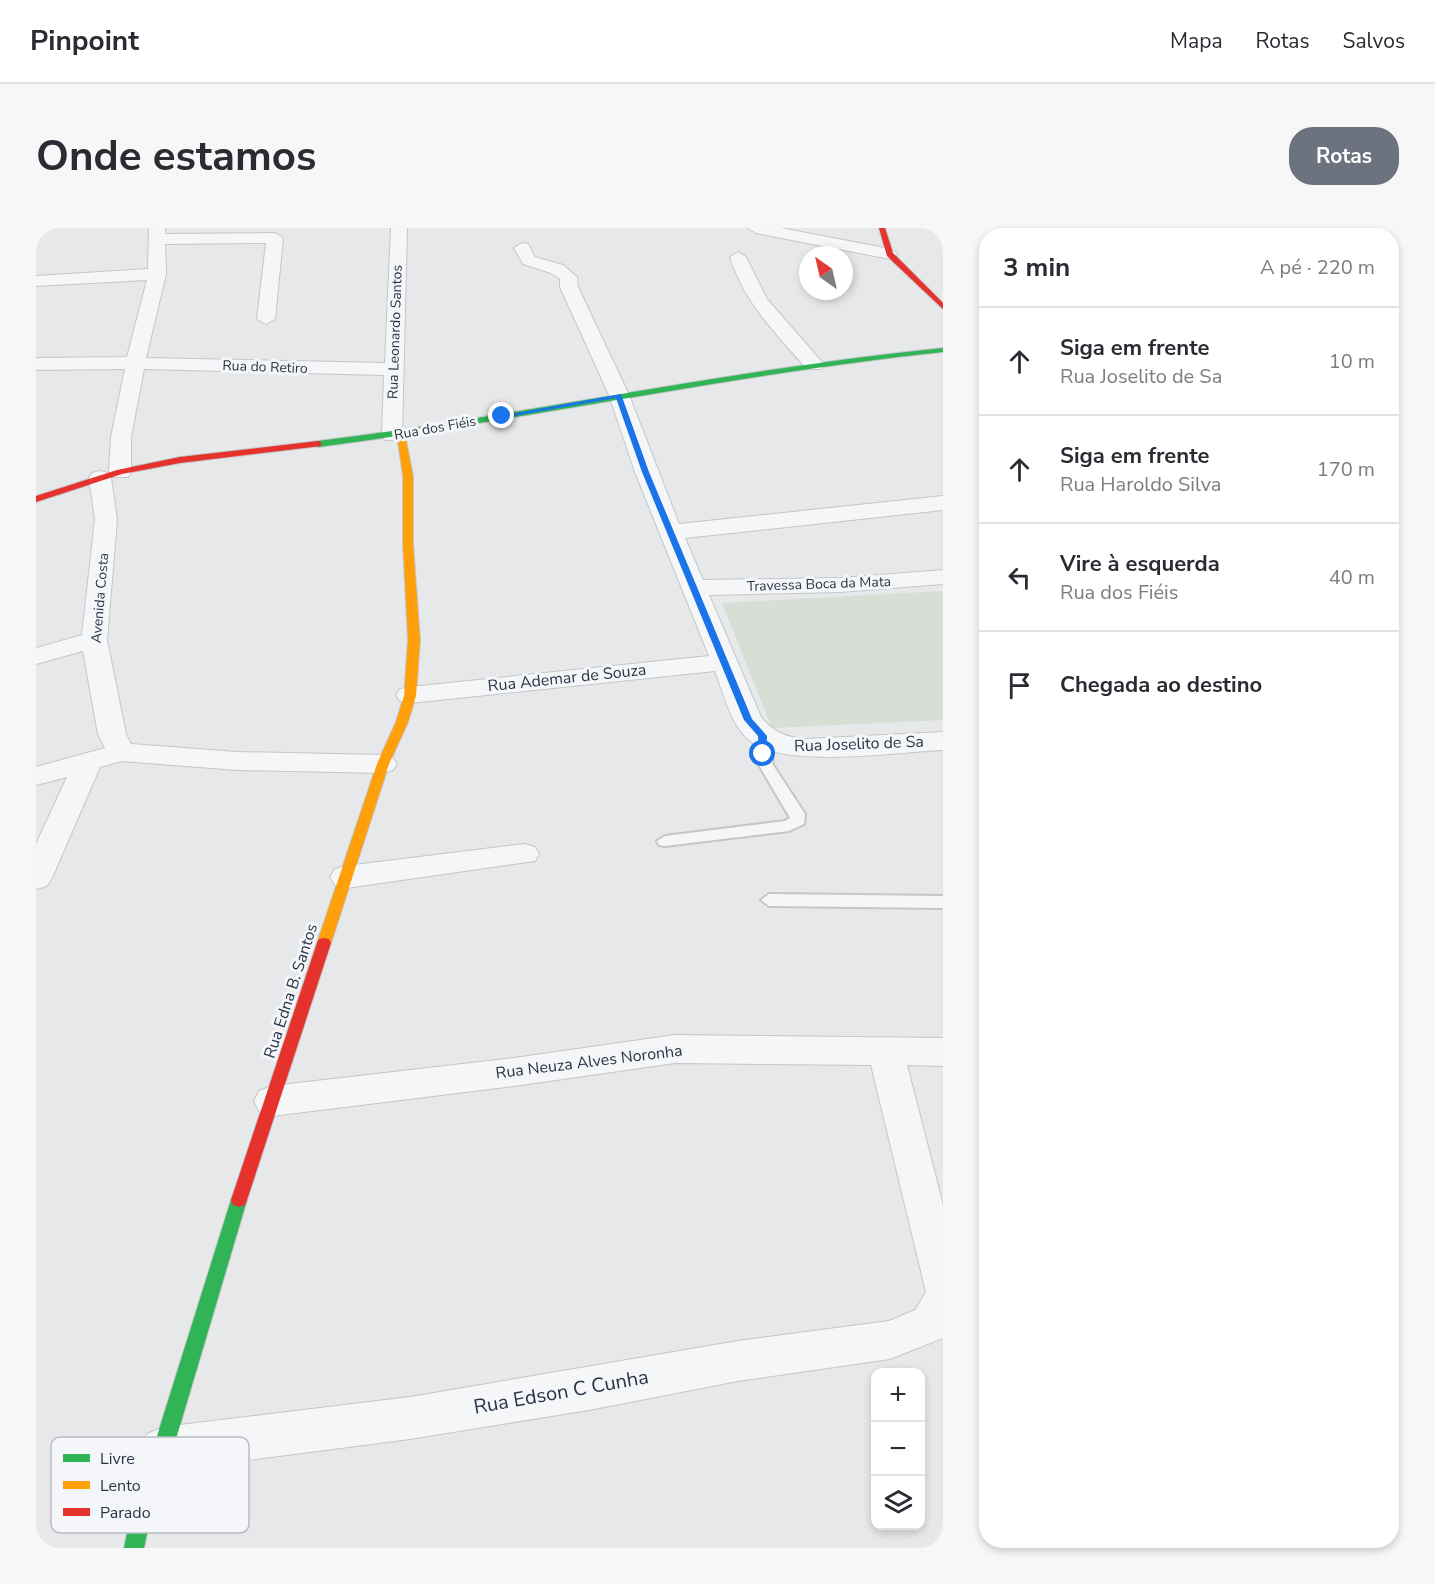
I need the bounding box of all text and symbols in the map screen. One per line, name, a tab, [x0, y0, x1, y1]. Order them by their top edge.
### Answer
text: Pinpoint	[30, 22, 139, 60]
text: Mapa	[1170, 27, 1223, 55]
text: Rotas	[1256, 27, 1310, 55]
text: Salvos	[1343, 27, 1405, 55]
button: Rotas	[1289, 127, 1399, 185]
text: Onde estamos	[36, 128, 317, 185]
north arrow	[799, 246, 853, 300]
text: 3 min	[1003, 250, 1070, 285]
text: A pé · 220 m	[1260, 254, 1375, 281]
street label: Rua Leonardo Santos	[383, 264, 407, 399]
text: Siga em frente	[1060, 333, 1209, 363]
icon: ahead	[1003, 345, 1036, 378]
text: 10 m	[1329, 348, 1375, 375]
street label: Rua do Retiro	[222, 356, 308, 378]
text: Rua Joselito de Sa	[1060, 363, 1222, 390]
route end	[488, 402, 514, 428]
street label: Rua dos Fiéis	[393, 411, 478, 445]
text: Siga em frente	[1060, 441, 1209, 471]
icon: ahead	[1003, 453, 1036, 486]
text: 170 m	[1317, 456, 1375, 483]
text: Rua Haroldo Silva	[1060, 471, 1221, 498]
text: Vire à esquerda	[1060, 549, 1220, 579]
street label: Avenida Costa	[87, 552, 113, 644]
icon: left	[1003, 561, 1036, 594]
text: 40 m	[1329, 564, 1375, 591]
street label: Travessa Boca da Mata	[747, 572, 891, 596]
text: Rua dos Fiéis	[1060, 579, 1178, 606]
street label: Rua Ademar de Souza	[487, 659, 647, 697]
icon: arrive	[1003, 669, 1036, 702]
text: Chegada ao destino	[1060, 670, 1262, 700]
street label: Rua Joselito de Sa	[794, 731, 924, 757]
route start	[749, 740, 775, 766]
street label: Rua Edna B. Santos	[259, 921, 323, 1061]
street label: Rua Neuza Alves Noronha	[494, 1040, 684, 1084]
street label: Rua Edson C Cunha	[471, 1363, 651, 1421]
map controls	[871, 1368, 925, 1530]
button: +	[871, 1368, 925, 1422]
button: −	[871, 1422, 925, 1476]
legend	[51, 1437, 249, 1533]
text: Livre	[100, 1448, 135, 1470]
text: Lento	[100, 1475, 141, 1497]
button: layers	[871, 1476, 925, 1530]
text: Parado	[100, 1502, 151, 1524]

